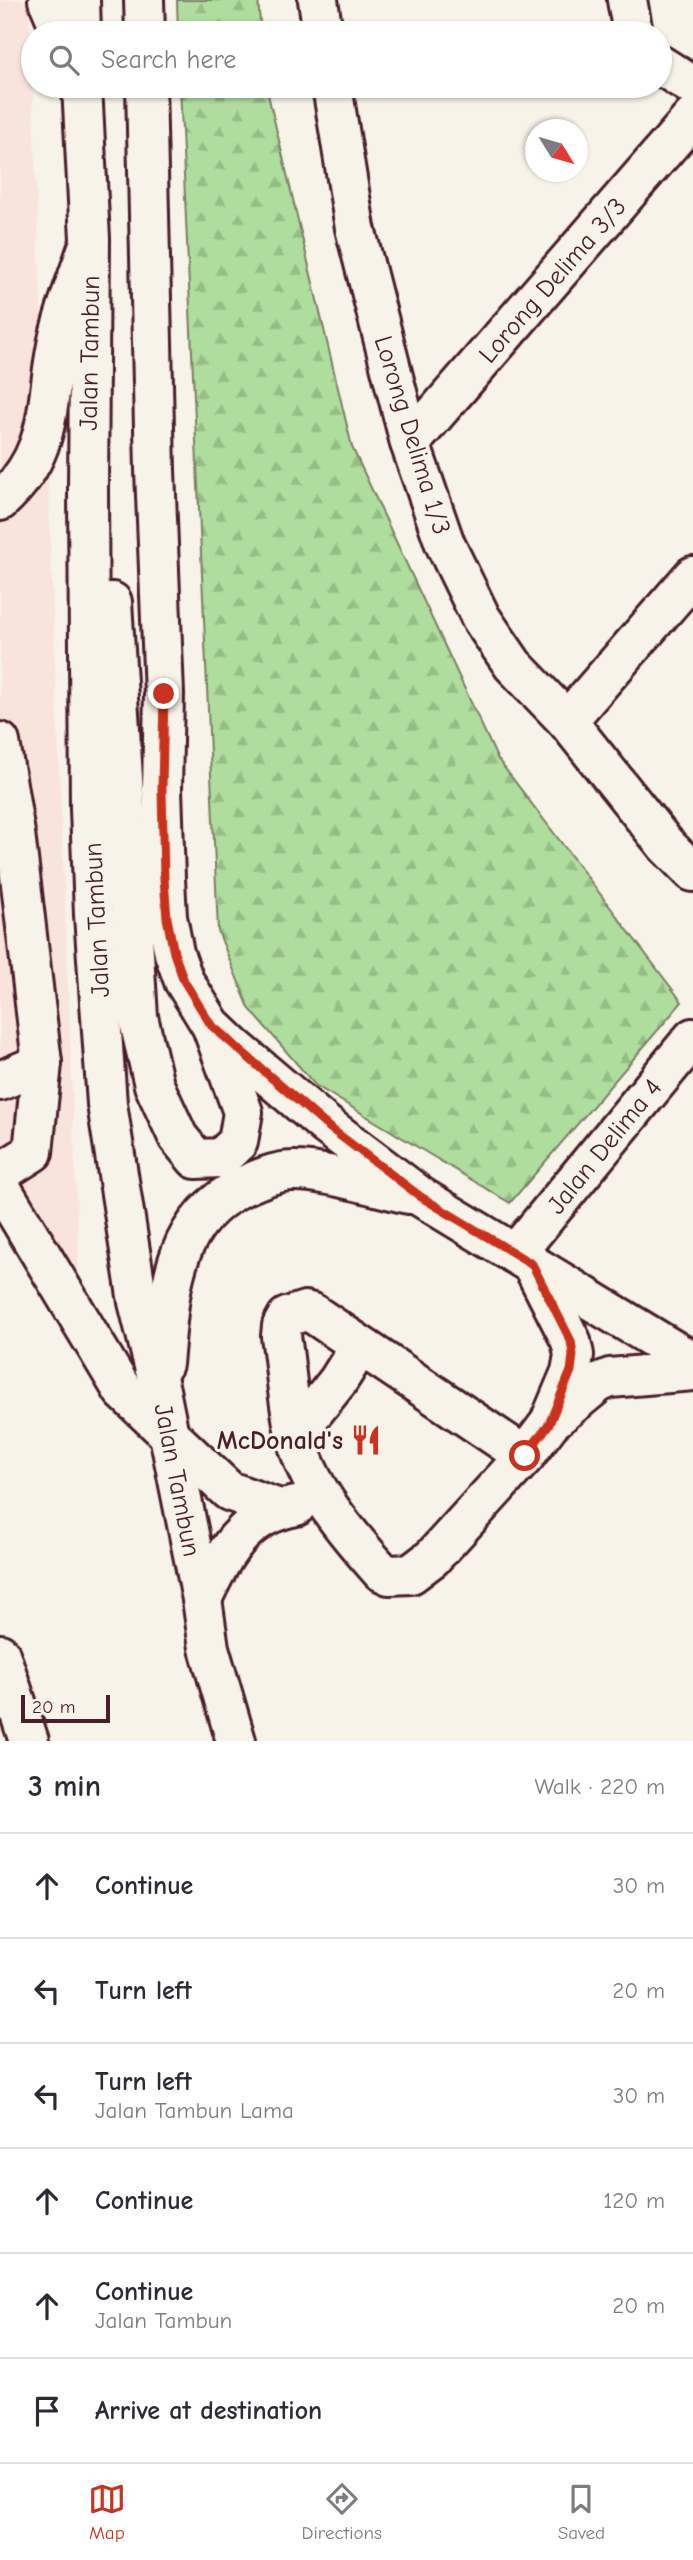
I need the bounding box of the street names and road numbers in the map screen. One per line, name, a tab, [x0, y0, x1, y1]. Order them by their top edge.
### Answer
street label: Lorong Delima 3/3	[473, 192, 633, 369]
street label: Jalan Tambun	[74, 275, 106, 431]
street label: Lorong Delima 1/3	[368, 332, 457, 538]
street label: Jalan Tambun	[78, 842, 116, 998]
street label: Jalan Delima 4	[541, 1073, 668, 1220]
street label: Jalan Tambun	[147, 1401, 207, 1559]

